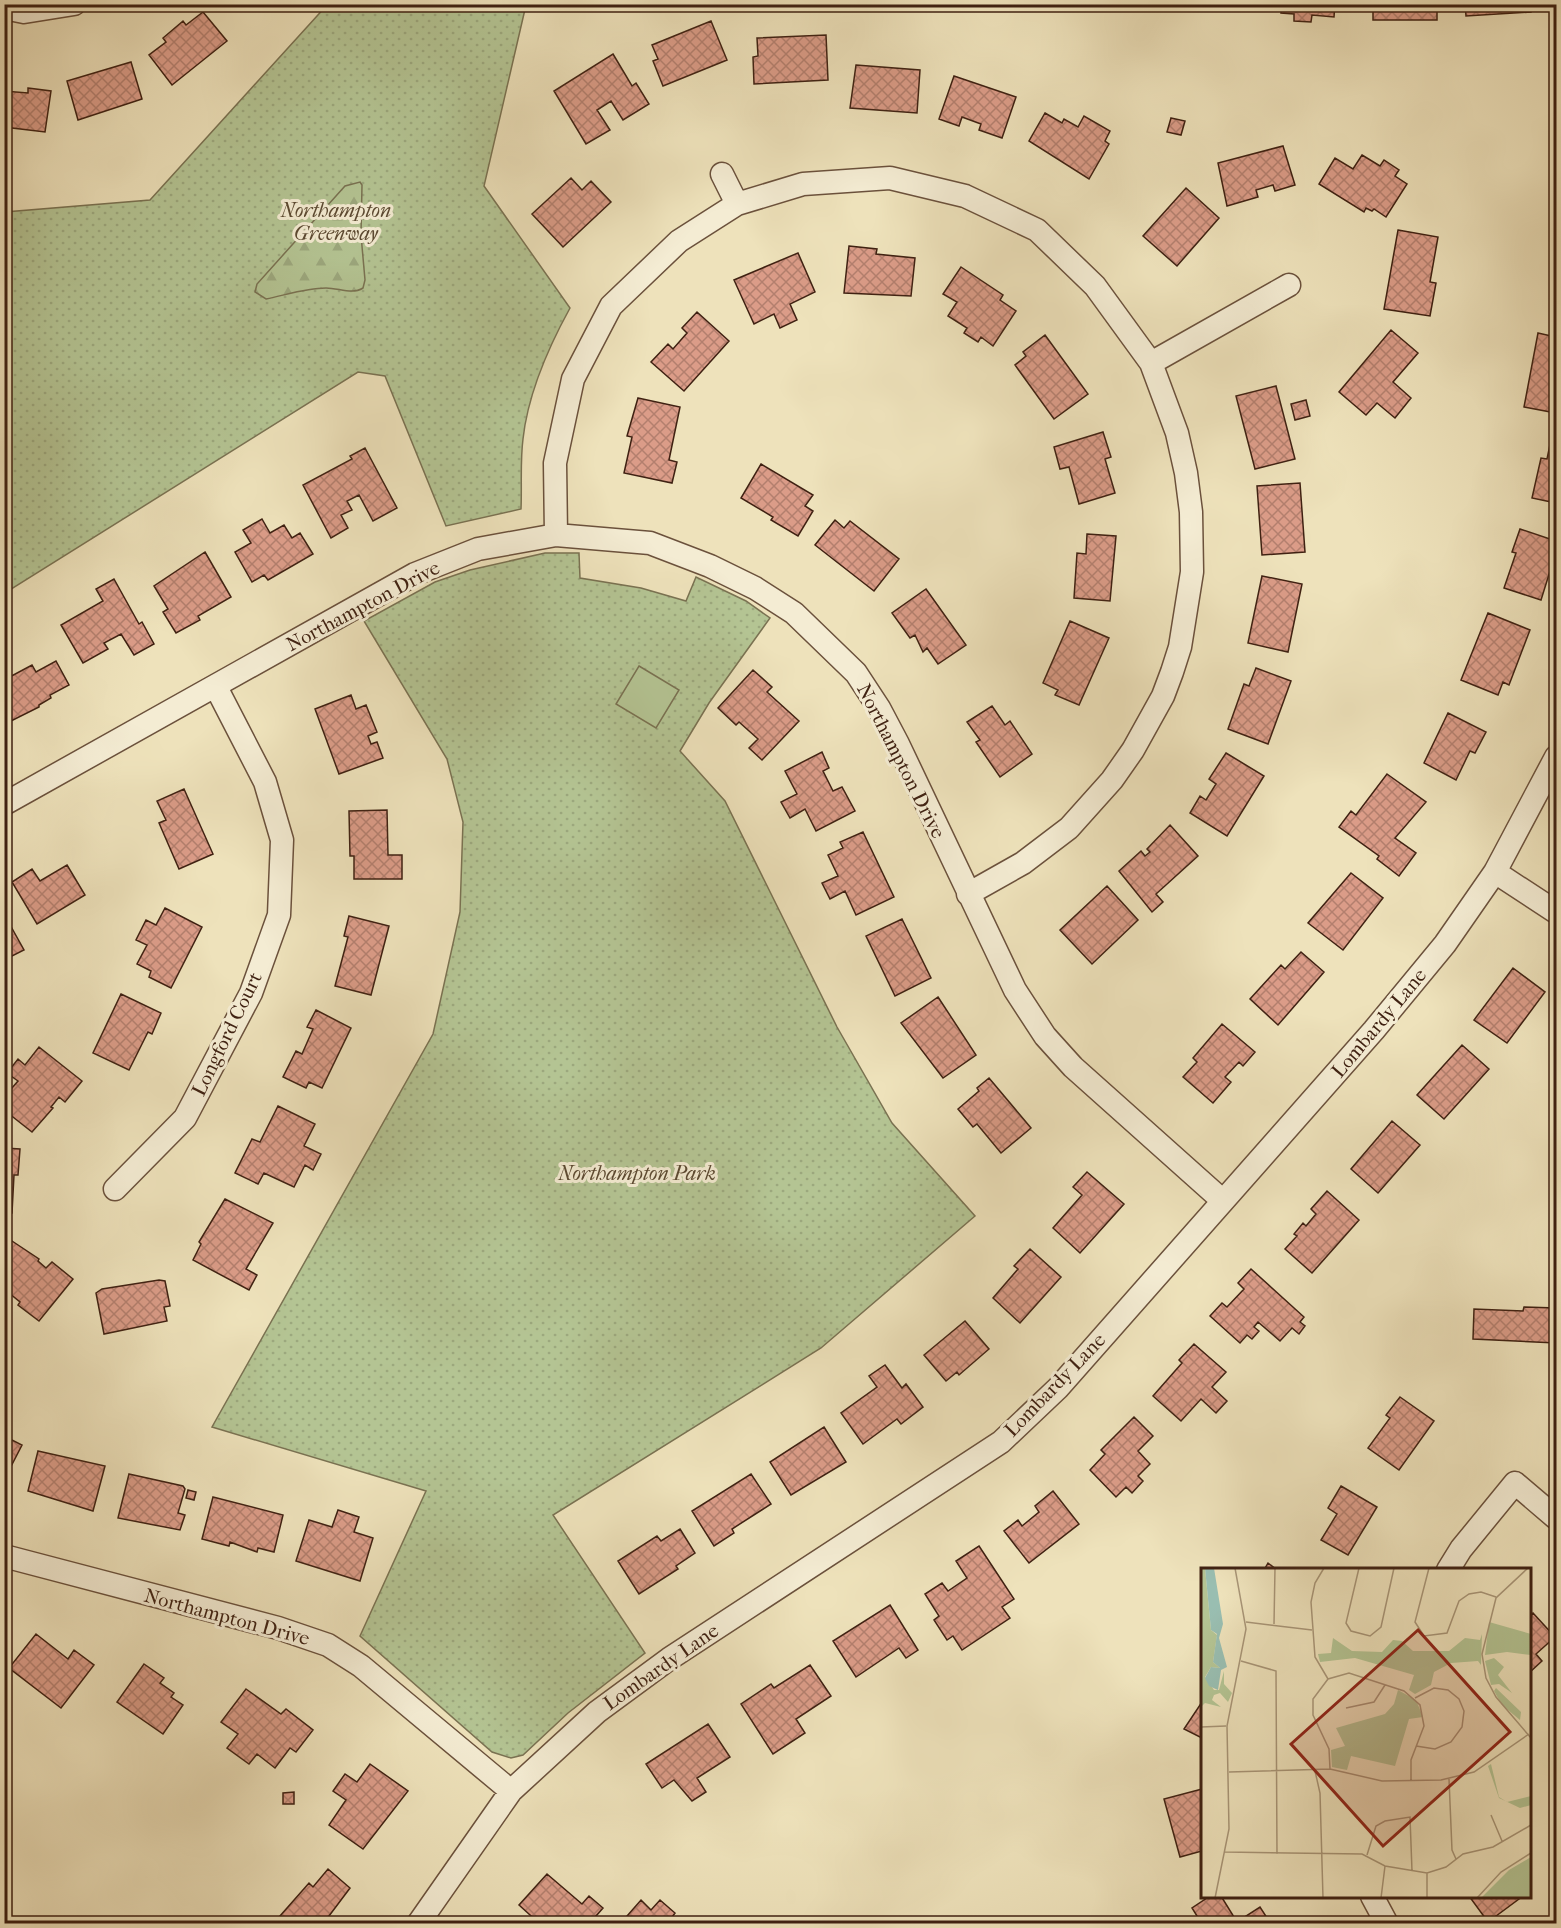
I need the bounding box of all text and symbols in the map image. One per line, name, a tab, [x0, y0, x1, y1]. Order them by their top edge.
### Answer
park label: Northampton Greenway	[280, 199, 391, 245]
street label: Northampton Drive	[282, 556, 444, 656]
street label: Northampton Drive	[852, 680, 950, 842]
street label: Lombardy Lane	[1327, 964, 1431, 1082]
street label: Longford Court	[187, 968, 267, 1100]
park label: Northampton Park	[557, 1162, 716, 1185]
street label: Lombardy Lane	[1000, 1328, 1110, 1442]
inset map	[1201, 1568, 1531, 1898]
street label: Northampton Drive	[142, 1584, 312, 1650]
street label: Lombardy Lane	[599, 1619, 723, 1715]

